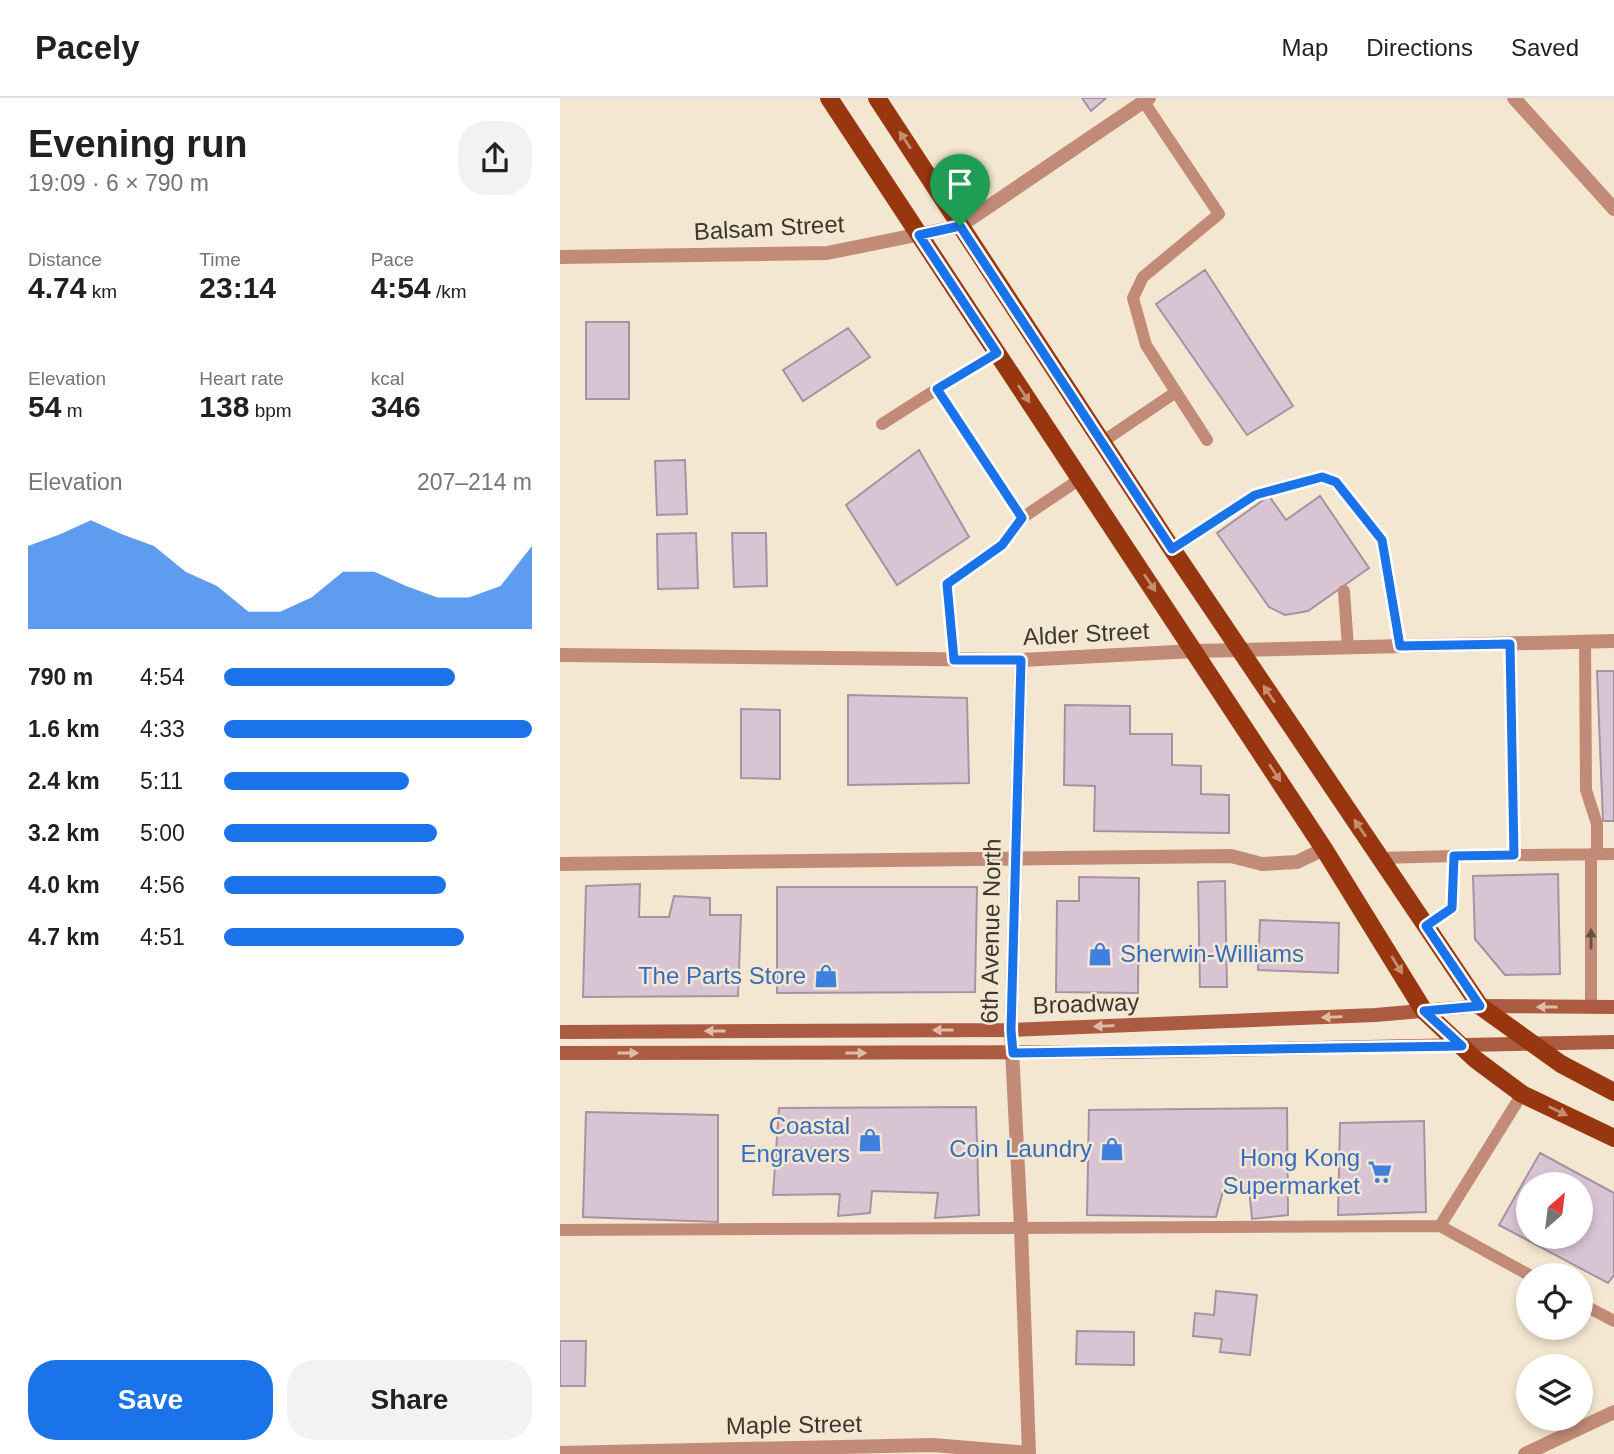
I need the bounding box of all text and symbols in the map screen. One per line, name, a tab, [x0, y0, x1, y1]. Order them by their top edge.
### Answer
text: Pacely	[35, 29, 140, 66]
text: Map	[1282, 34, 1328, 61]
text: Directions	[1366, 34, 1473, 61]
text: Saved	[1511, 34, 1579, 61]
button: share	[458, 121, 532, 195]
text: Evening run	[28, 123, 248, 165]
one-way arrow	[898, 131, 911, 150]
pin	[930, 154, 990, 226]
icon: arrive	[941, 165, 979, 203]
text: 19:09 · 6 × 790 m	[28, 170, 209, 196]
street label: Balsam Street	[693, 210, 845, 245]
text: Distance	[28, 249, 102, 270]
text: Time	[199, 249, 241, 270]
text: Pace	[371, 249, 414, 270]
text: 4.74	[28, 271, 86, 304]
text: 23:14	[199, 271, 276, 304]
text: 4:54	[371, 271, 431, 304]
text: km	[86, 281, 117, 302]
text: /km	[431, 281, 467, 302]
text: Elevation	[28, 368, 106, 389]
text: Heart rate	[199, 368, 284, 389]
text: kcal	[371, 368, 404, 389]
one-way arrow	[1017, 385, 1031, 403]
text: 54	[28, 390, 61, 423]
text: 138	[199, 390, 249, 423]
text: 346	[371, 390, 421, 423]
text: m	[61, 400, 82, 421]
text: bpm	[249, 400, 292, 421]
text: Elevation	[28, 469, 123, 495]
text: 207–214 m	[417, 469, 532, 495]
one-way arrow	[1143, 574, 1156, 593]
street label: Alder Street	[1022, 617, 1150, 650]
text: 790 m	[28, 664, 93, 690]
text: 4:54	[140, 664, 185, 690]
one-way arrow	[1262, 685, 1276, 703]
text: 1.6 km	[28, 716, 100, 742]
text: 4:33	[140, 716, 185, 742]
one-way arrow	[1268, 764, 1281, 783]
text: 2.4 km	[28, 768, 100, 794]
text: 5:11	[140, 768, 183, 794]
one-way arrow	[1353, 819, 1367, 837]
text: 3.2 km	[28, 820, 100, 846]
text: 5:00	[140, 820, 185, 846]
street label: 6th Avenue North	[975, 838, 1006, 1024]
text: 4.0 km	[28, 872, 100, 898]
text: 4:56	[140, 872, 185, 898]
text: 4.7 km	[28, 924, 100, 950]
text: 4:51	[140, 924, 185, 950]
one-way arrow	[1585, 927, 1597, 949]
shop icon: Sherwin-Williams	[1086, 940, 1114, 968]
place label: Sherwin-Williams	[1120, 940, 1304, 967]
one-way arrow	[1391, 956, 1403, 975]
place label: The Parts Store	[638, 962, 806, 989]
shop icon: The Parts Store	[812, 962, 840, 990]
street label: Broadway	[1032, 988, 1140, 1019]
one-way arrow	[1536, 1001, 1558, 1013]
one-way arrow	[1320, 1011, 1342, 1022]
one-way arrow	[1093, 1020, 1115, 1031]
one-way arrow	[932, 1024, 954, 1036]
one-way arrow	[704, 1025, 726, 1037]
one-way arrow	[617, 1047, 639, 1059]
one-way arrow	[845, 1047, 867, 1059]
one-way arrow	[1548, 1106, 1569, 1117]
place label: Coastal Engravers	[741, 1112, 850, 1167]
shop icon: Coastal Engravers	[856, 1126, 884, 1154]
place label: Coin Laundry	[949, 1135, 1092, 1162]
shop icon: Coin Laundry	[1098, 1135, 1126, 1163]
place label: Hong Kong Supermarket	[1223, 1144, 1360, 1199]
supermarket icon: Hong Kong Supermarket	[1366, 1158, 1394, 1186]
north arrow	[1516, 1172, 1592, 1250]
map controls	[1516, 1172, 1593, 1431]
button: locate	[1516, 1263, 1593, 1340]
button: layers	[1516, 1354, 1593, 1431]
button: Save	[28, 1360, 273, 1440]
button: Share	[287, 1360, 532, 1440]
street label: Maple Street	[726, 1410, 863, 1439]

